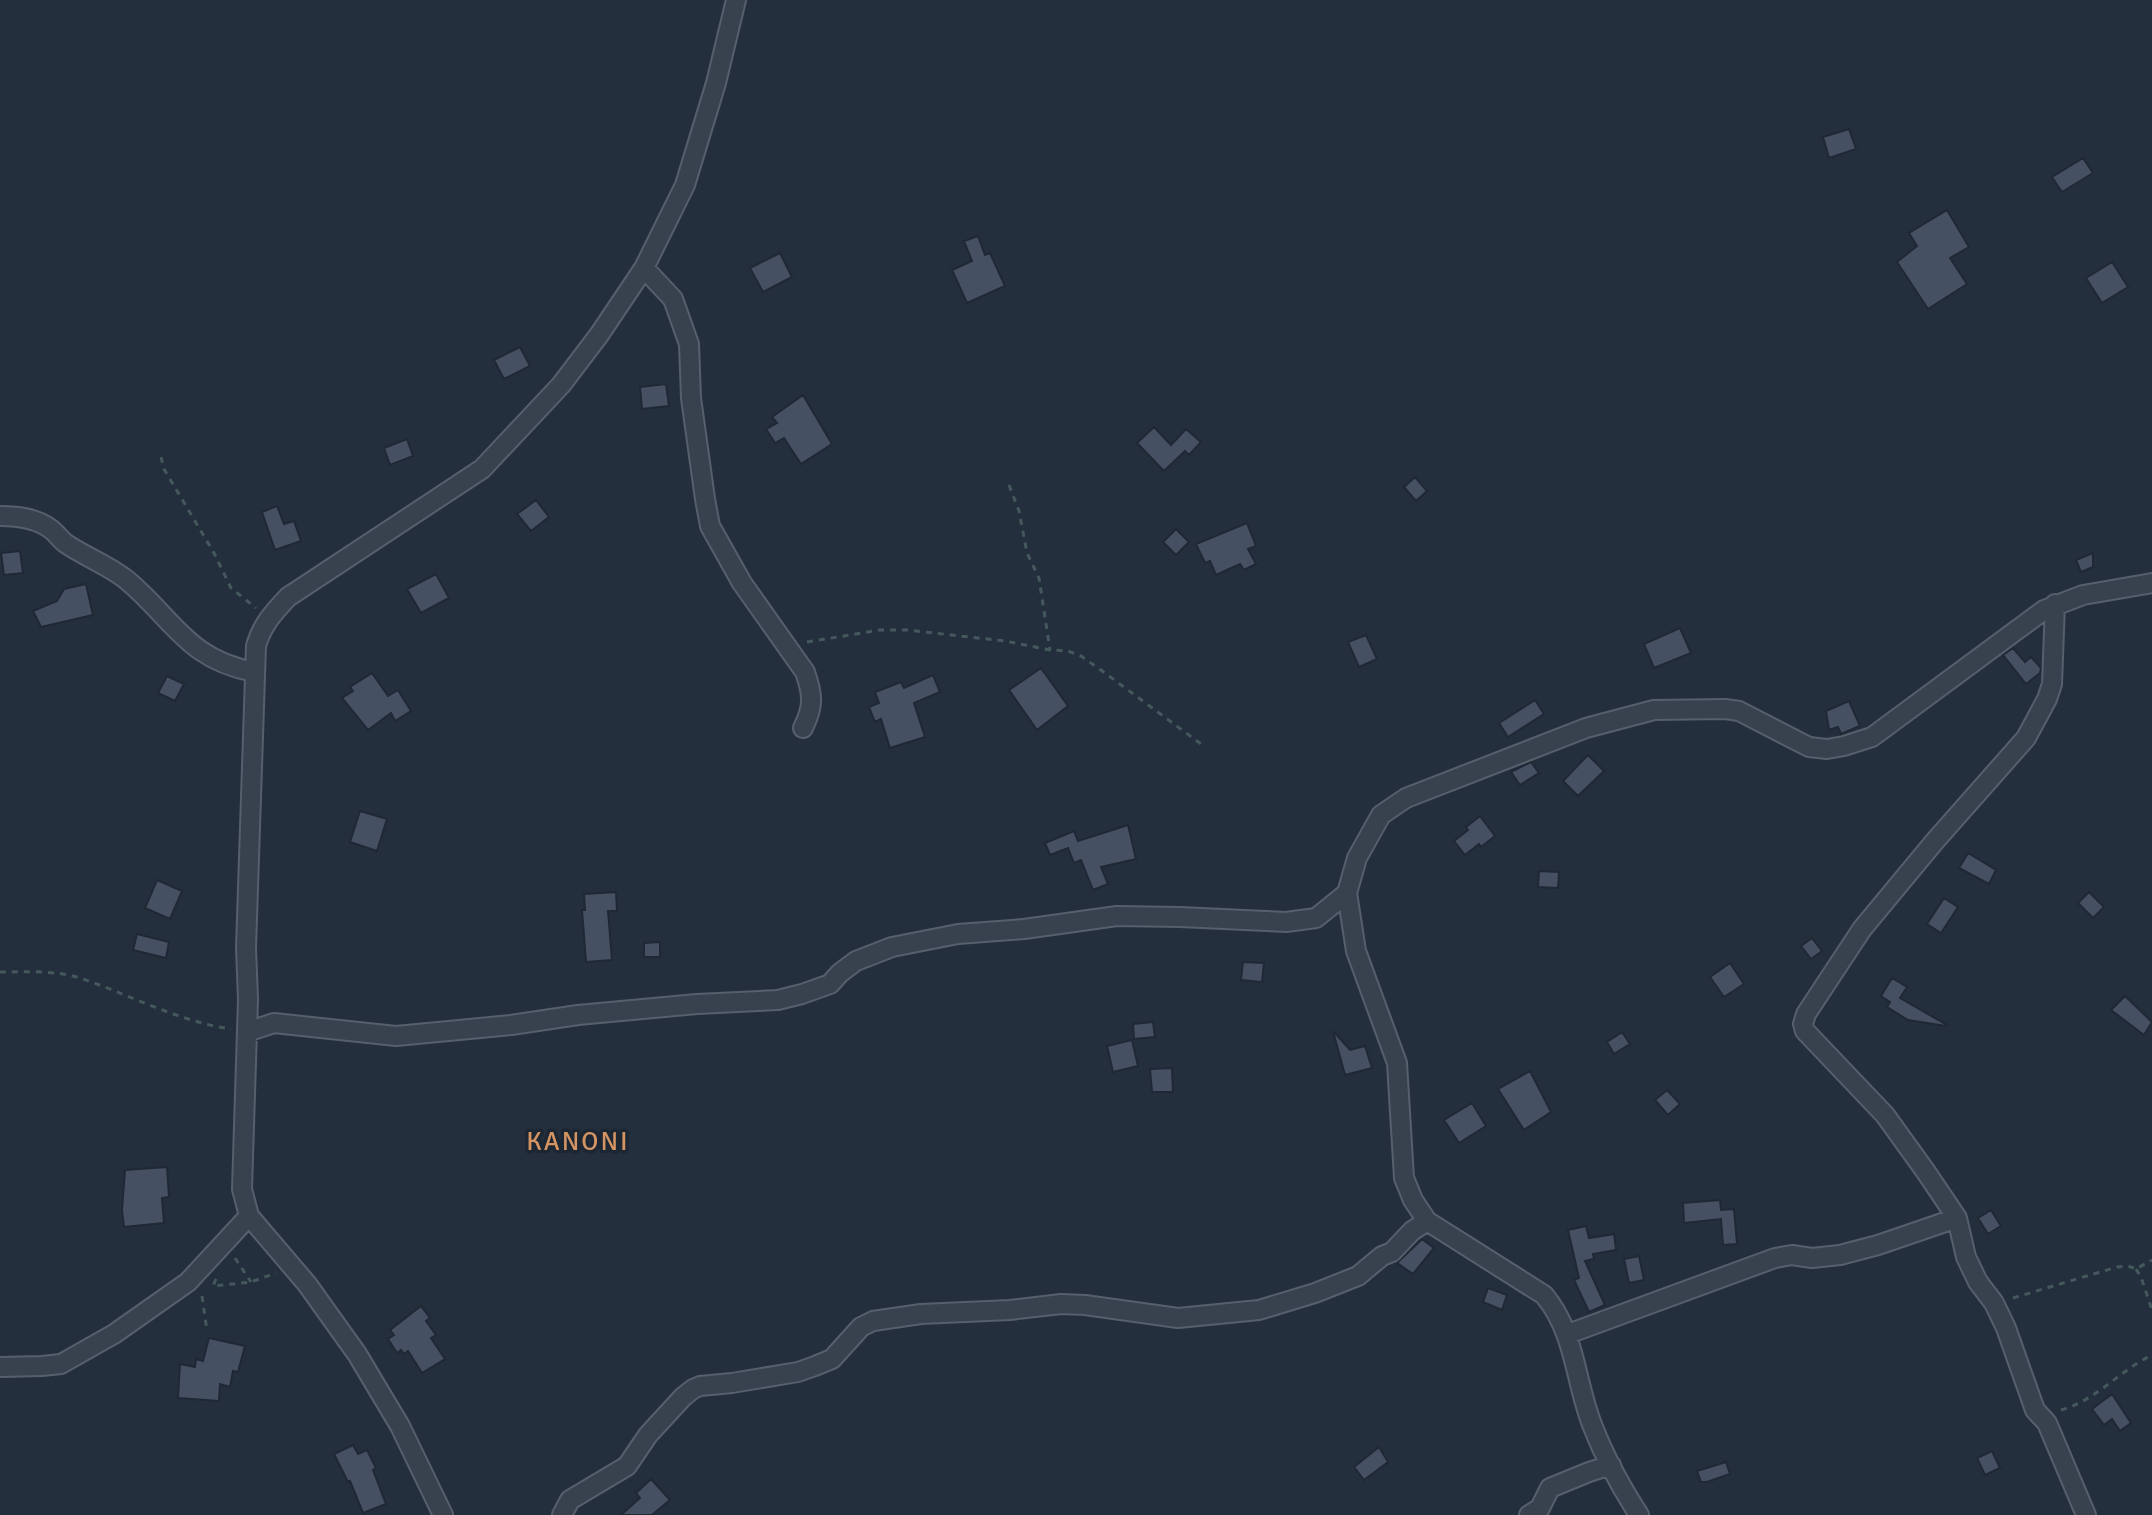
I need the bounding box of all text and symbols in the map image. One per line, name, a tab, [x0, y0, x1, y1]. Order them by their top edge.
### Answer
district label: KANONI	[526, 1126, 630, 1158]

